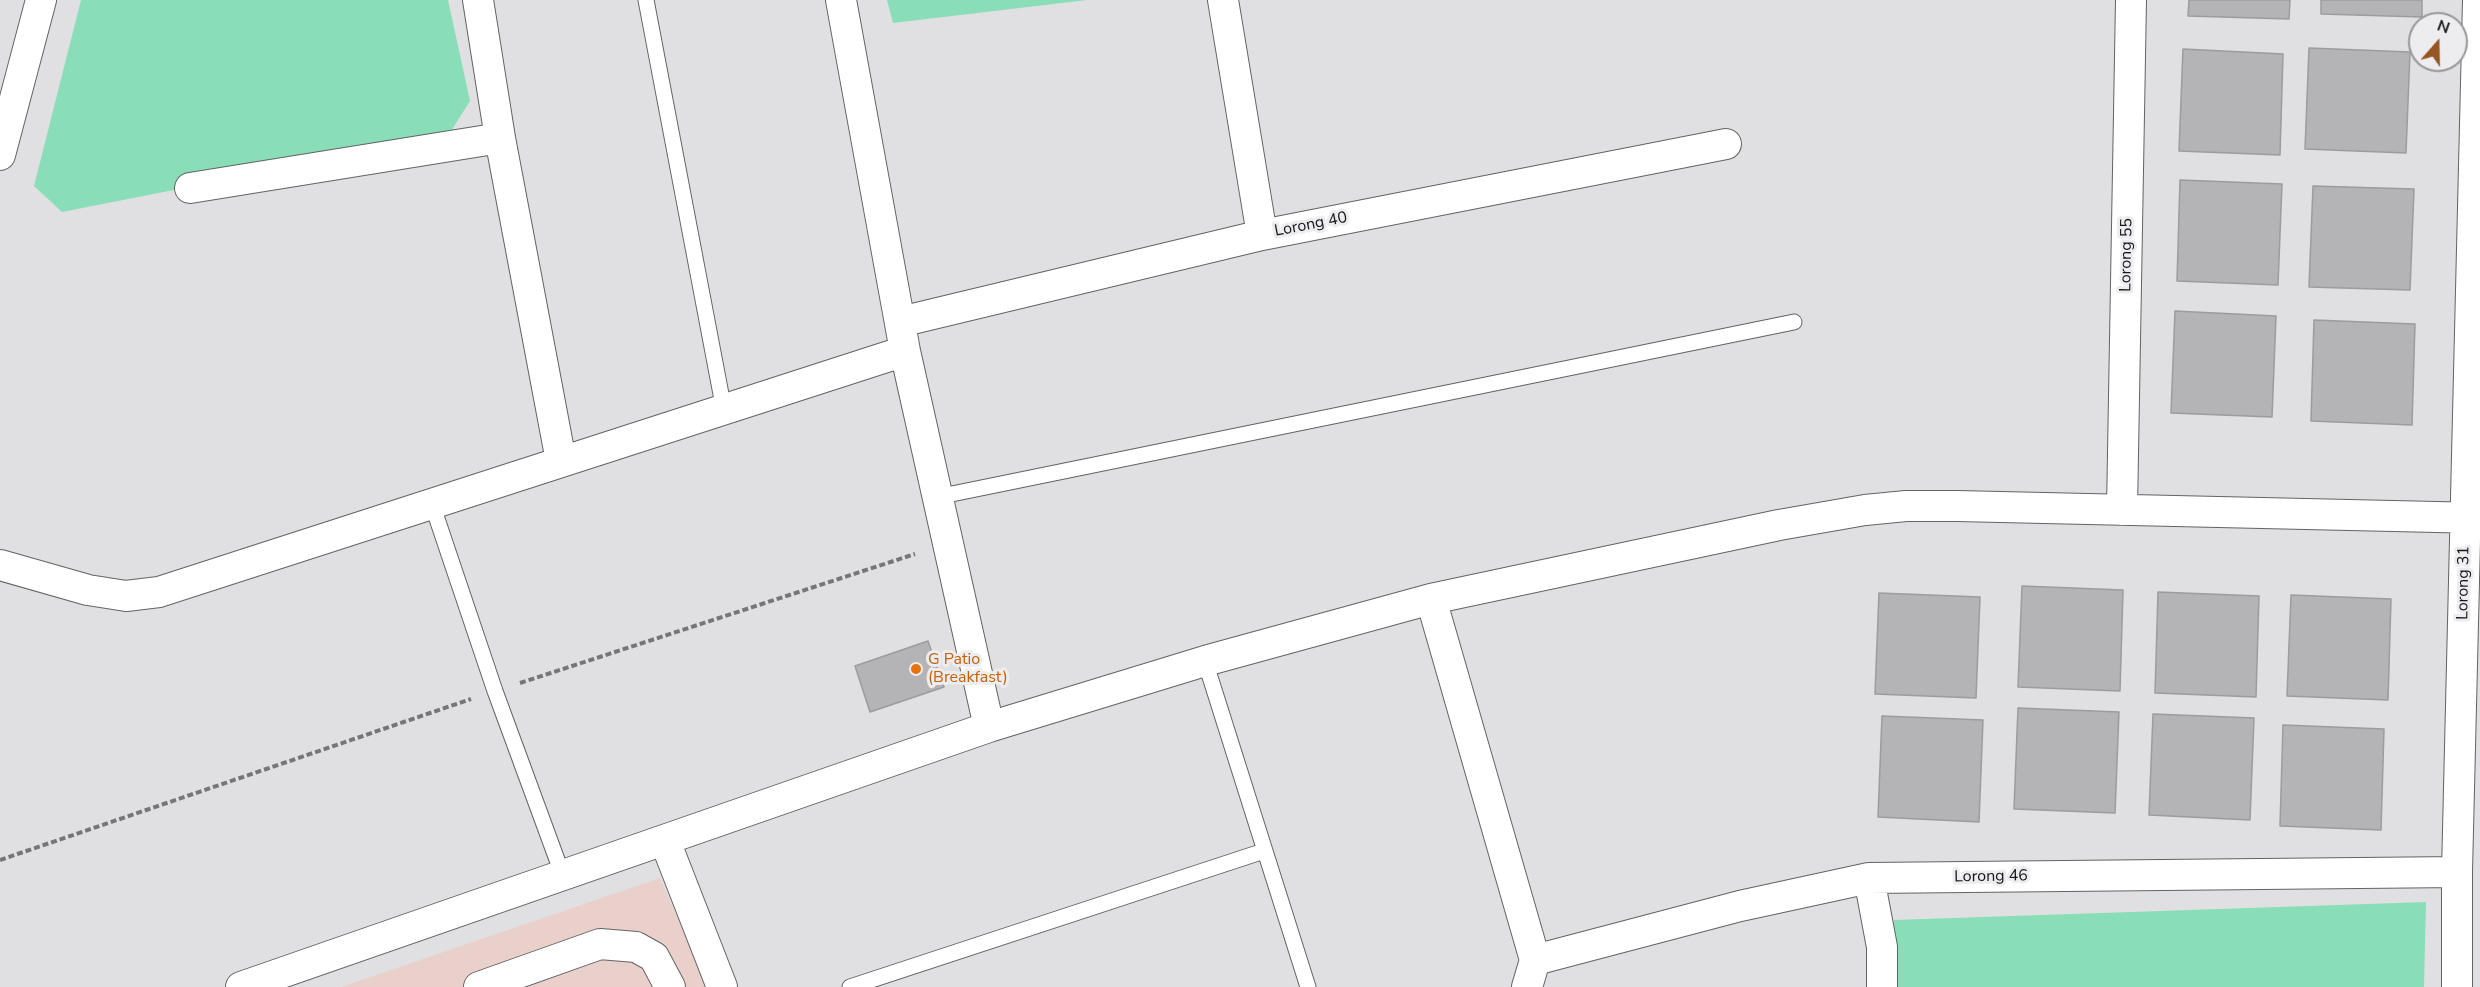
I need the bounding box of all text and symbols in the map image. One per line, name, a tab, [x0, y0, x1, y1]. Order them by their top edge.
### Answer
north arrow	[2408, 12, 2468, 72]
text: N	[2434, 15, 2453, 39]
street label: Lorong 40	[1273, 209, 1349, 241]
street label: Lorong 55	[2117, 218, 2137, 292]
street label: Lorong 31	[2454, 546, 2474, 620]
place label: G Patio (Breakfast)	[928, 650, 1008, 688]
marker: G Patio (Breakfast)	[909, 662, 923, 676]
street label: Lorong 46	[1954, 867, 2028, 887]

